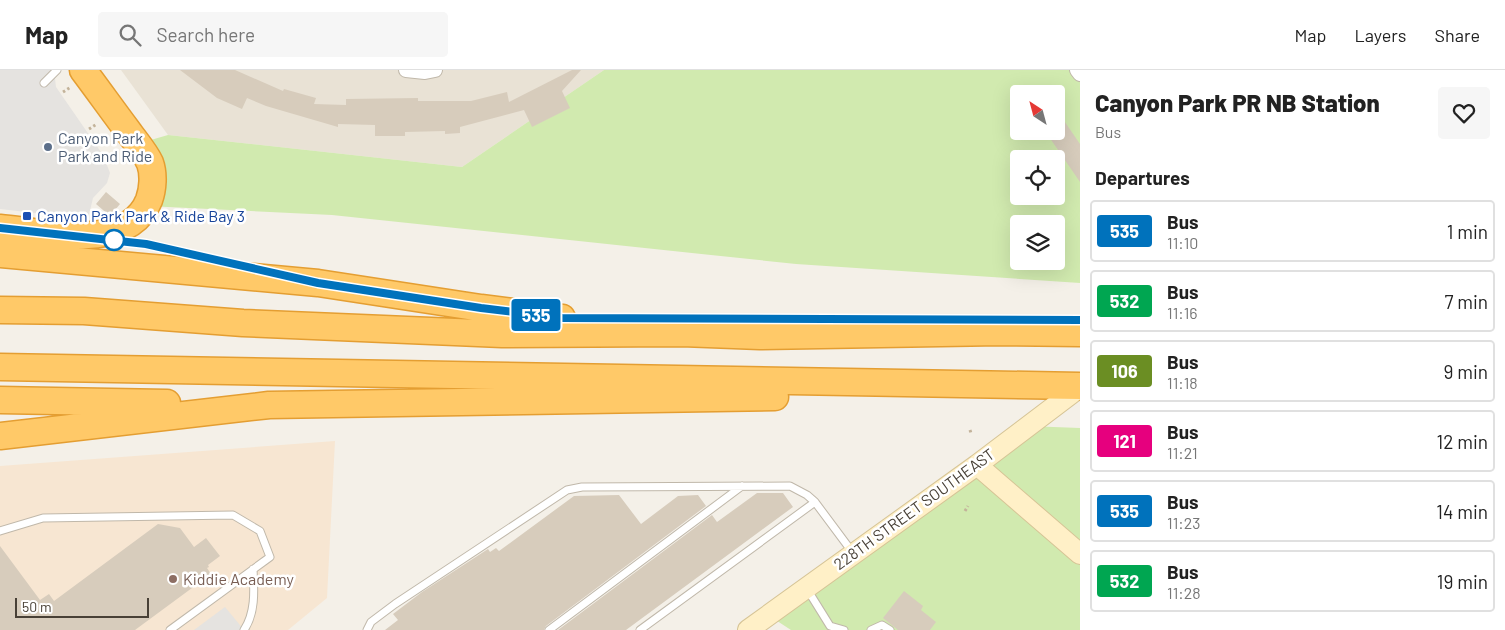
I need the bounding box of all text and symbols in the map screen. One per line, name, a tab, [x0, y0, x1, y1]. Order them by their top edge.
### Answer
search box	[98, 12, 448, 57]
text: Map	[25, 20, 68, 49]
icon: search	[116, 21, 144, 49]
text: Search here	[156, 23, 255, 46]
text: Map	[1294, 24, 1326, 46]
text: Layers	[1354, 24, 1407, 46]
text: Share	[1435, 24, 1480, 46]
north arrow	[1010, 85, 1065, 140]
map controls	[1010, 85, 1065, 270]
button: heart	[1438, 87, 1490, 139]
text: Canyon Park PR NB Station	[1095, 88, 1380, 117]
text: Bus	[1095, 122, 1121, 141]
place label: Canyon Park Park and Ride	[58, 128, 152, 165]
marker: Canyon Park Park and Ride	[42, 141, 54, 153]
button: locate	[1010, 150, 1065, 205]
text: Departures	[1095, 166, 1190, 189]
place label: Canyon Park Park & Ride Bay 3	[37, 206, 245, 225]
marker: Canyon Park Park & Ride Bay 3	[21, 210, 33, 222]
text: Bus	[1167, 210, 1199, 233]
button: layers	[1010, 215, 1065, 270]
text: 535	[1110, 220, 1139, 242]
text: 1 min	[1447, 220, 1488, 243]
unlabelled marker	[103, 229, 125, 251]
text: 11:10	[1167, 233, 1198, 252]
text: Bus	[1167, 280, 1199, 303]
text: 532	[1110, 290, 1139, 312]
text: 7 min	[1444, 290, 1488, 313]
line badge: 535	[507, 299, 565, 331]
text: 11:16	[1167, 303, 1198, 322]
text: 535	[521, 304, 551, 326]
text: Bus	[1167, 350, 1199, 373]
text: 106	[1111, 360, 1138, 382]
text: 9 min	[1444, 360, 1488, 383]
text: 11:18	[1167, 373, 1198, 392]
text: Bus	[1167, 420, 1199, 443]
text: 121	[1113, 430, 1136, 452]
text: 12 min	[1437, 430, 1488, 453]
text: 11:21	[1167, 443, 1198, 462]
street label: 228TH STREET SOUTHEAST	[830, 444, 998, 573]
text: Bus	[1167, 490, 1199, 513]
text: 535	[1110, 500, 1139, 522]
text: 14 min	[1436, 500, 1488, 523]
text: 11:23	[1167, 513, 1200, 532]
text: Bus	[1167, 560, 1199, 583]
place label: Kiddie Academy	[183, 569, 294, 588]
text: 532	[1110, 570, 1139, 592]
text: 19 min	[1437, 570, 1488, 593]
marker: Kiddie Academy	[167, 573, 179, 585]
text: 11:28	[1167, 583, 1201, 602]
scale bar	[15, 595, 149, 618]
text: 50 m	[22, 598, 51, 615]

